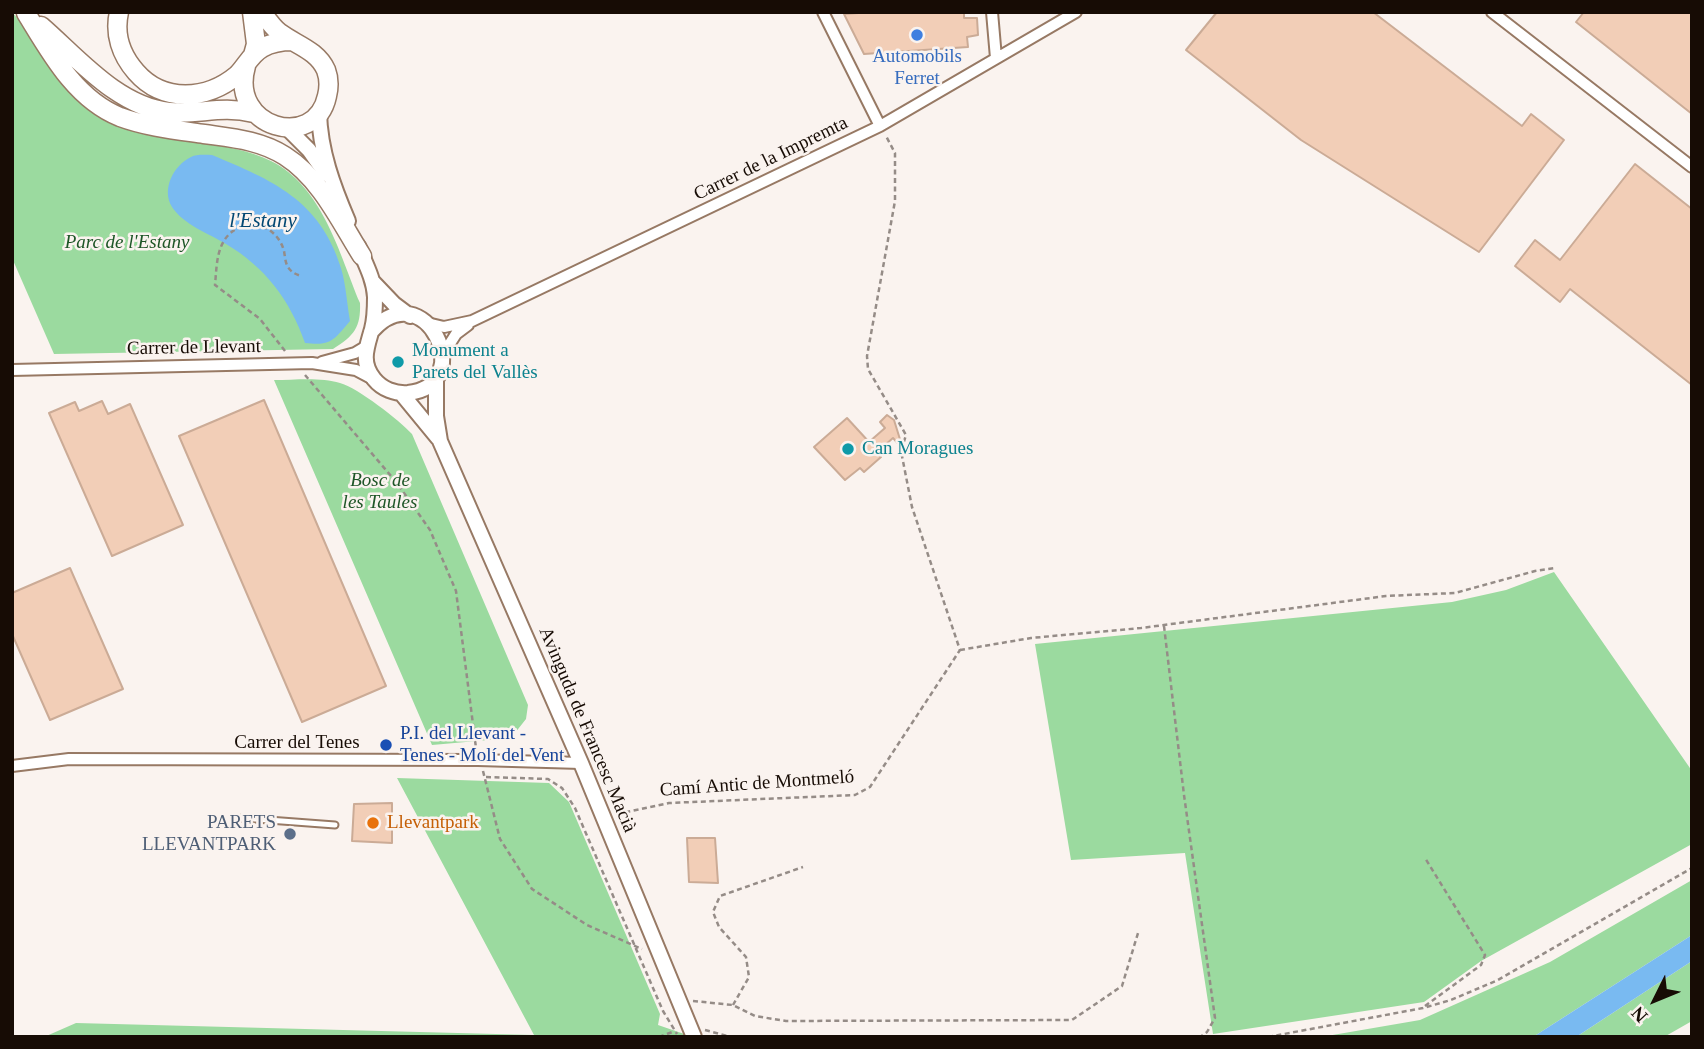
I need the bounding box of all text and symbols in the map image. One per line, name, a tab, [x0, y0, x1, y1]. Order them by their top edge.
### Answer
marker: Automobils Ferret	[909, 27, 925, 43]
place label: Automobils Ferret	[872, 46, 962, 90]
street label: Carrer de la Impremta	[690, 112, 852, 206]
water label: l'Estany	[229, 208, 297, 234]
park label: Parc de l'Estany	[65, 232, 189, 254]
street label: Carrer de Llevant	[127, 335, 261, 361]
place label: Monument a Parets del Vallès	[412, 340, 538, 384]
marker: Monument a Parets del Vallès	[390, 354, 406, 370]
place label: Can Moragues	[862, 438, 973, 460]
marker: Can Moragues	[840, 441, 856, 457]
park label: Bosc de les Taules	[343, 470, 417, 514]
street label: Avinguda de Francesc Macià	[533, 624, 641, 836]
place label: P.I. del Llevant - Tenes - Molí del Vent	[400, 723, 564, 767]
street label: Carrer del Tenes	[234, 732, 360, 754]
marker: P.I. del Llevant - Tenes - Molí del Vent	[378, 737, 394, 753]
street label: Camí Antic de Montmeló	[659, 766, 855, 802]
place label: PARETS LLEVANTPARK	[142, 812, 276, 856]
place label: Llevantpark	[387, 812, 479, 834]
marker: Llevantpark	[365, 815, 381, 831]
marker: PARETS LLEVANTPARK	[282, 826, 298, 842]
north arrow	[1620, 965, 1690, 1035]
text: N	[1627, 1002, 1652, 1027]

